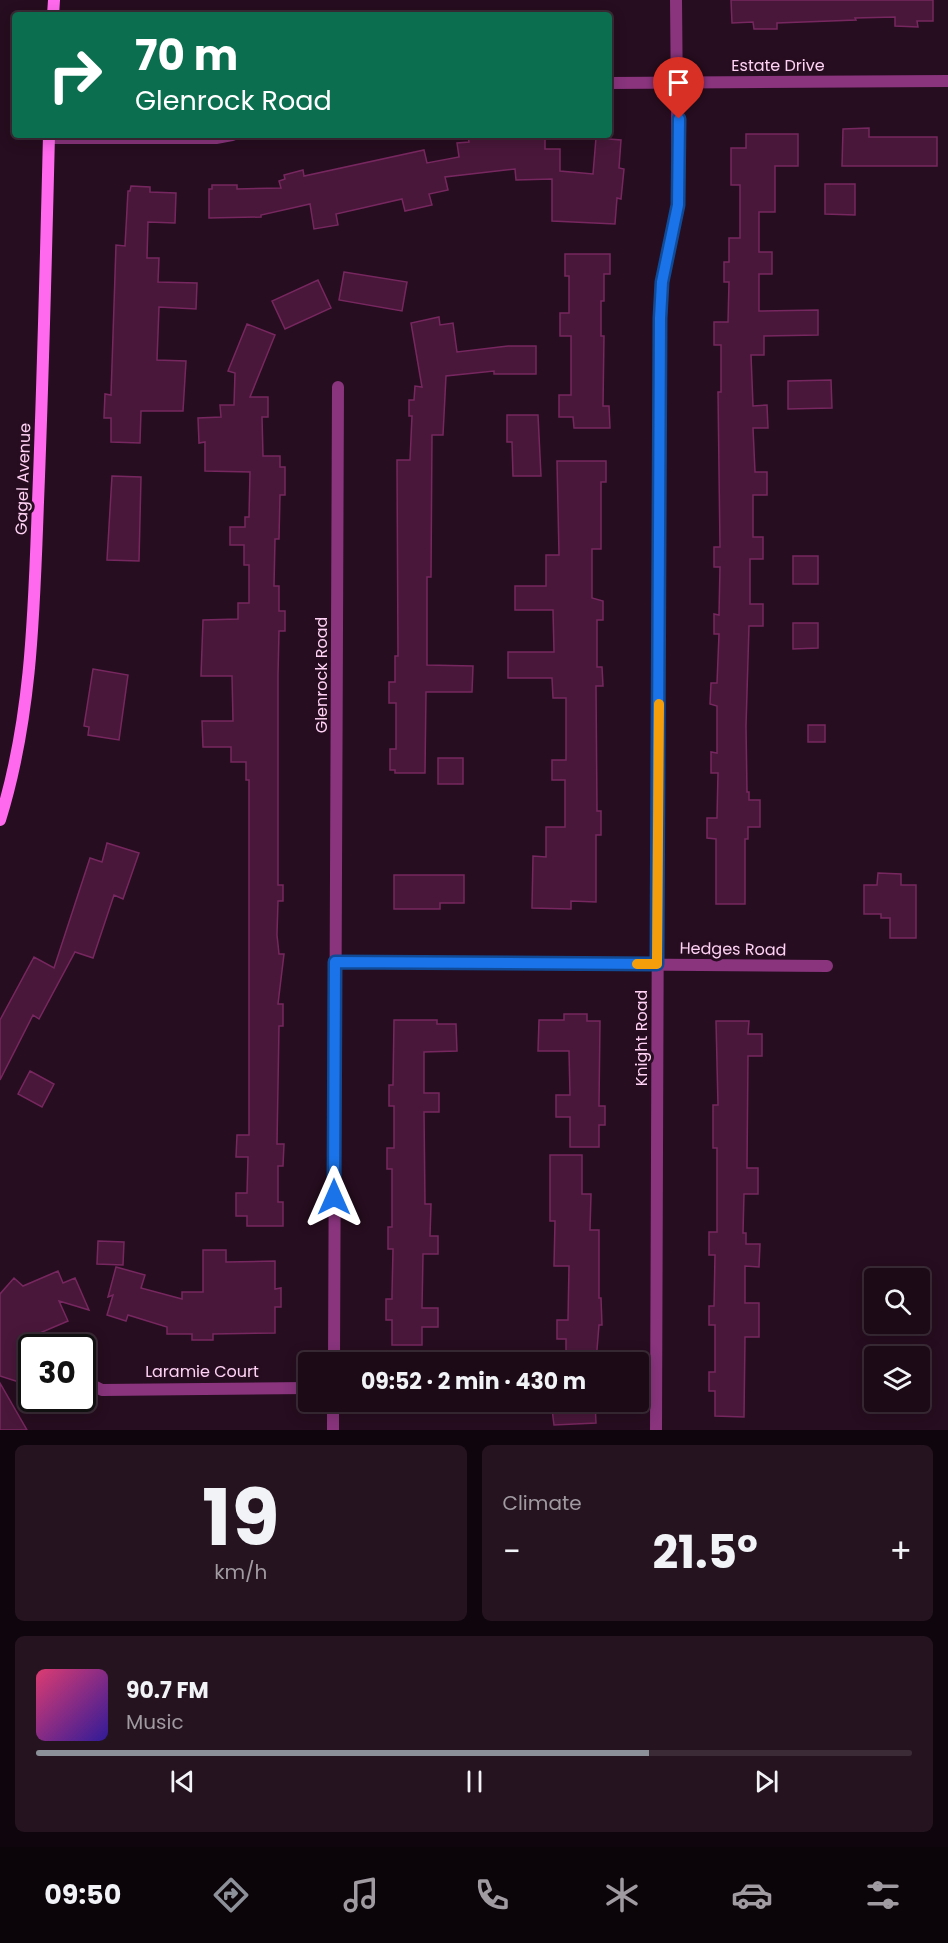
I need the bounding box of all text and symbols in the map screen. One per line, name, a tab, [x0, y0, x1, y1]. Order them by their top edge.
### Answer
text: 70 m	[135, 26, 238, 85]
icon: right	[36, 36, 114, 114]
street label: Estate Drive	[731, 54, 825, 77]
pin	[653, 57, 704, 119]
icon: arrive	[662, 66, 695, 99]
text: Glenrock Road	[135, 82, 332, 119]
street label: Gagel Avenue	[10, 422, 36, 536]
street label: Glenrock Road	[310, 617, 333, 733]
street label: Hedges Road	[679, 937, 787, 961]
street label: Knight Road	[630, 990, 653, 1086]
position arrow	[302, 1165, 366, 1229]
map controls	[864, 1268, 930, 1412]
button: search	[864, 1268, 930, 1334]
speed limit sign: 30	[18, 1334, 96, 1412]
button: layers	[864, 1346, 930, 1412]
street label: Laramie Court	[145, 1360, 259, 1383]
text: 09:52 · 2 min · 430 m	[361, 1366, 586, 1397]
text: 19	[202, 1463, 279, 1572]
text: Climate	[503, 1489, 582, 1517]
text: 21.5°	[652, 1521, 758, 1584]
text: −	[503, 1528, 521, 1575]
text: +	[889, 1528, 912, 1575]
text: km/h	[214, 1558, 267, 1586]
text: 90.7 FM	[126, 1675, 209, 1706]
text: Music	[126, 1708, 184, 1736]
icon: previous	[166, 1765, 199, 1798]
icon: pause	[458, 1765, 491, 1798]
icon: next	[750, 1765, 783, 1798]
icon: directions	[210, 1874, 252, 1916]
icon: music	[340, 1874, 382, 1916]
icon: phone	[471, 1874, 513, 1916]
icon: climate	[601, 1874, 643, 1916]
icon: car	[731, 1874, 773, 1916]
icon: filters	[862, 1874, 904, 1916]
text: 09:50	[44, 1876, 121, 1913]

